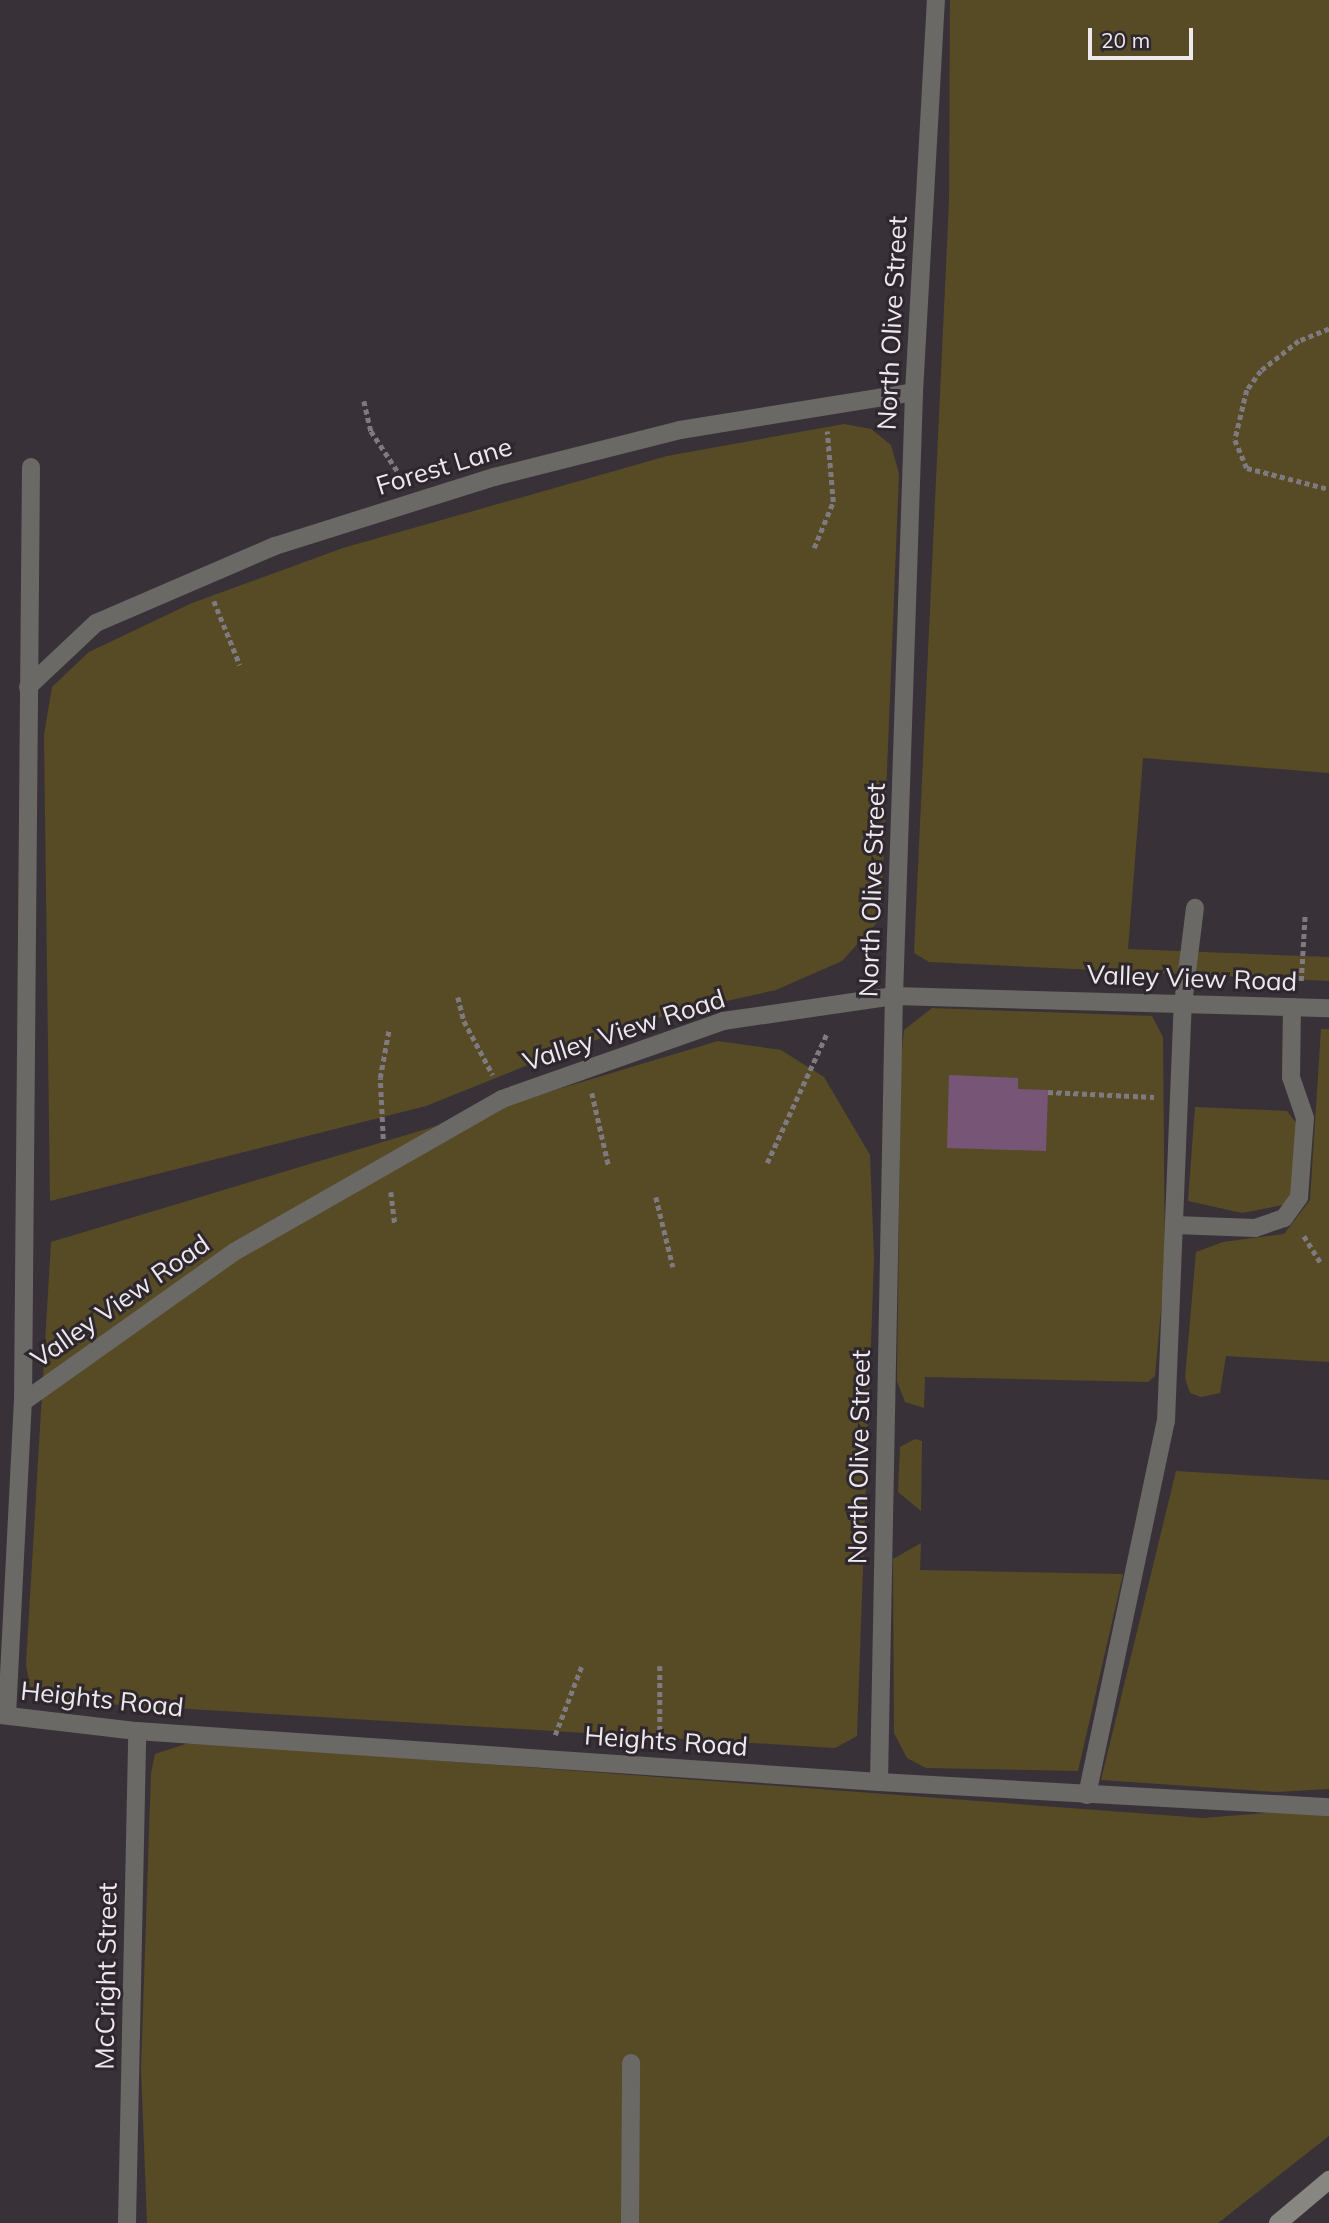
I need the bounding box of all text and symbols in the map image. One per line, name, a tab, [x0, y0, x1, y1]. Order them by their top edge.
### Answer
scale bar	[1091, 14, 1196, 58]
text: 20 m	[1101, 27, 1150, 53]
street label: North Olive Street	[871, 215, 913, 431]
street label: Forest Lane	[372, 431, 516, 501]
street label: North Olive Street	[853, 782, 891, 998]
street label: Valley View Road	[1086, 959, 1298, 997]
street label: Valley View Road	[519, 983, 729, 1077]
street label: Valley View Road	[25, 1228, 215, 1374]
street label: North Olive Street	[842, 1350, 876, 1564]
street label: Heights Road	[19, 1675, 185, 1723]
street label: Heights Road	[583, 1720, 749, 1762]
street label: McCright Street	[89, 1882, 123, 2070]

